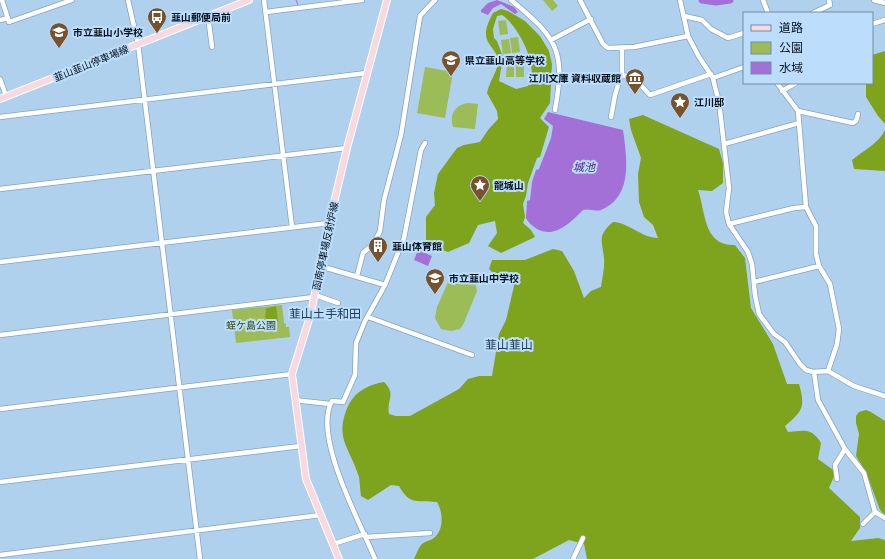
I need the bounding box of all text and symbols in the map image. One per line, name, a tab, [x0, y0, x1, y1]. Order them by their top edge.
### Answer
bus stop icon: 韮山郵便局前	[146, 6, 168, 34]
place label: 韮山郵便局前	[171, 11, 231, 23]
legend	[743, 12, 873, 84]
text: 道路	[779, 20, 803, 35]
school or university icon: 市立韮山小学校	[48, 21, 70, 49]
place label: 市立韮山小学校	[73, 26, 143, 38]
text: 公園	[779, 40, 803, 55]
street label: 韮山韮山停車場線	[52, 42, 130, 84]
school or university icon: 県立韮山高等学校	[440, 49, 462, 77]
place label: 県立韮山高等学校	[465, 54, 545, 66]
text: 水域	[779, 60, 803, 75]
museum icon: 江川文庫 資料収蔵館	[624, 67, 646, 95]
place label: 江川文庫 資料収蔵館	[529, 72, 621, 84]
place icon: 江川邸	[669, 91, 691, 119]
place label: 江川邸	[694, 96, 724, 108]
water label: 城池	[573, 160, 596, 173]
place icon: 龍城山	[469, 174, 491, 202]
place label: 龍城山	[494, 179, 524, 191]
street label: 函南停車場反射炉線	[310, 201, 340, 291]
building icon: 韮山体育館	[367, 235, 389, 263]
place label: 韮山体育館	[392, 240, 442, 252]
school or university icon: 市立韮山中学校	[424, 267, 446, 295]
place label: 市立韮山中学校	[449, 272, 519, 284]
district label: 韮山土手和田	[289, 306, 361, 321]
park label: 蛭ケ島公園	[226, 319, 276, 331]
district label: 韮山韮山	[485, 337, 533, 352]

